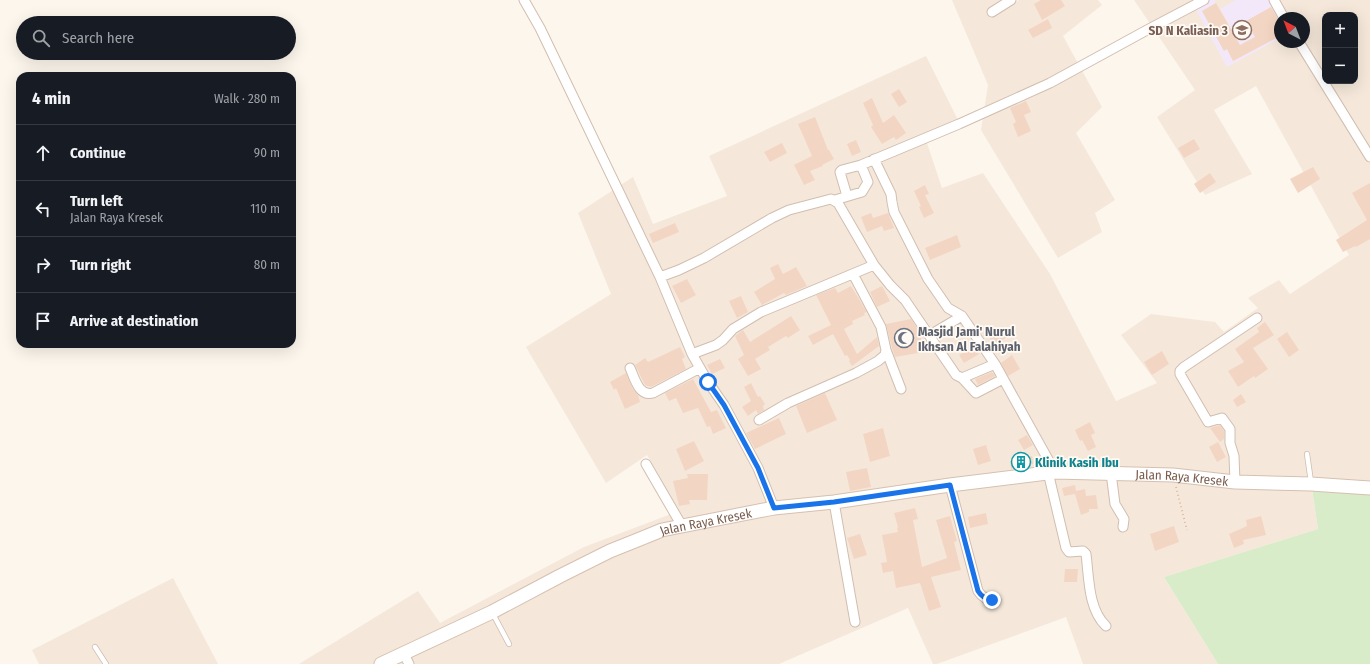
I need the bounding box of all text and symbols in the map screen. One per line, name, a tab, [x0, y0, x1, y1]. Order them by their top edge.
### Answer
north arrow	[1274, 12, 1310, 48]
map controls	[1322, 12, 1358, 84]
button: +	[1322, 12, 1358, 48]
search box	[16, 16, 296, 60]
school or university icon: SD N Kaliasin 3	[1231, 19, 1253, 41]
place label: SD N Kaliasin 3	[1149, 23, 1228, 38]
icon: search	[30, 27, 52, 49]
text: Search here	[62, 29, 134, 47]
button: −	[1322, 48, 1358, 84]
text: 4 min	[32, 88, 71, 109]
text: Walk · 280 m	[214, 91, 280, 106]
icon: ahead	[32, 142, 54, 164]
text: Continue	[70, 144, 126, 162]
text: 90 m	[254, 145, 280, 160]
text: Turn left	[70, 192, 123, 210]
icon: left	[32, 198, 54, 220]
text: 110 m	[250, 201, 280, 216]
text: Jalan Raya Kresek	[70, 210, 163, 225]
icon: right	[32, 254, 54, 276]
text: Turn right	[70, 256, 131, 274]
text: 80 m	[254, 257, 280, 272]
icon: arrive	[32, 310, 54, 332]
text: Arrive at destination	[70, 312, 198, 330]
place label: Masjid Jami' Nurul Ikhsan Al Falahiyah	[918, 324, 1021, 354]
mosque icon: Masjid Jami' Nurul Ikhsan Al Falahiyah	[893, 327, 915, 349]
route start	[699, 373, 717, 391]
building icon: Klinik Kasih Ibu	[1010, 451, 1032, 473]
place label: Klinik Kasih Ibu	[1035, 455, 1119, 470]
street label: Jalan Raya Kresek	[1135, 467, 1230, 489]
street label: Jalan Raya Kresek	[657, 505, 754, 538]
route end	[983, 591, 1001, 609]

